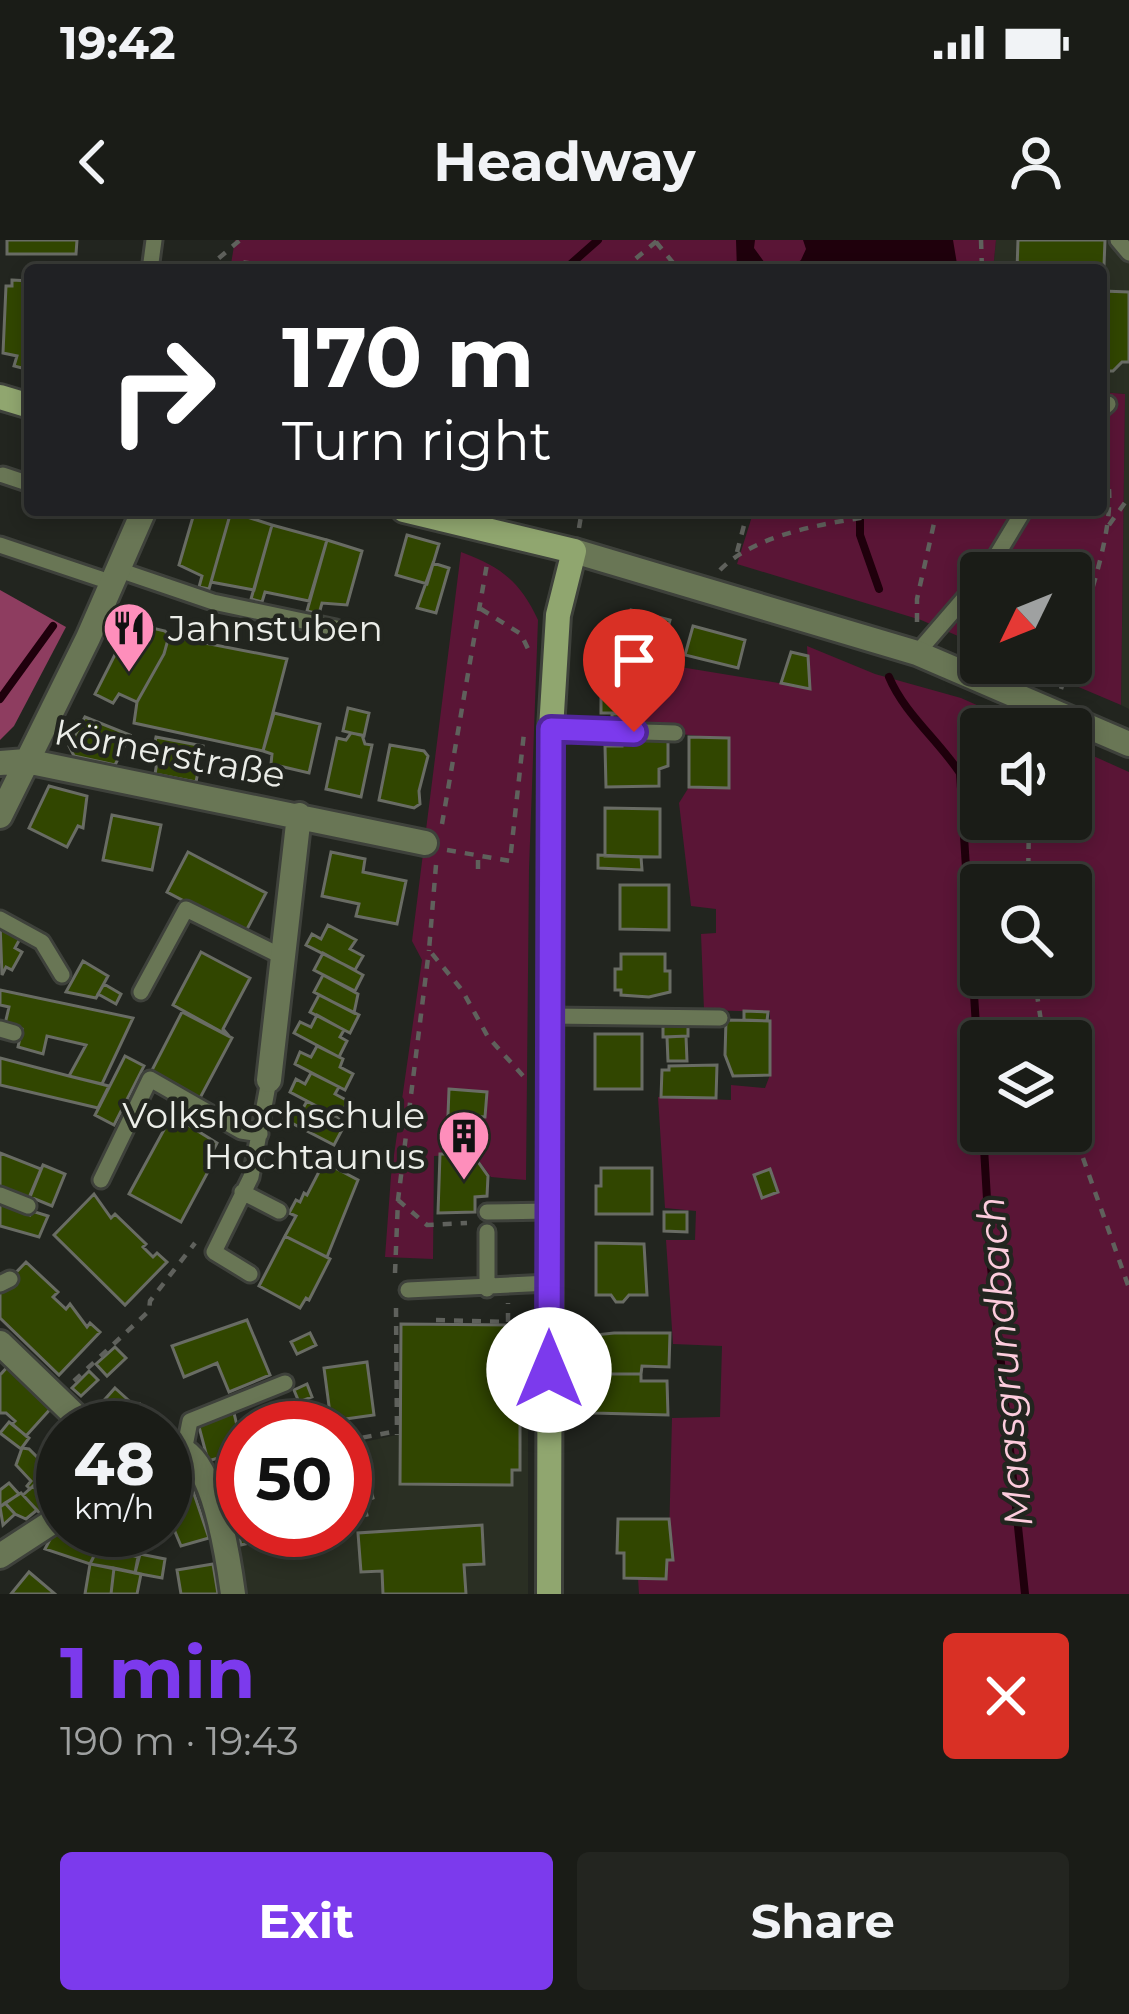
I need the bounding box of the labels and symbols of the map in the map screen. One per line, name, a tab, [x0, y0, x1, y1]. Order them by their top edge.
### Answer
north arrow	[960, 552, 1092, 684]
restaurant icon: Jahnstuben	[101, 600, 157, 674]
place label: Jahnstuben	[167, 606, 383, 650]
pin	[583, 609, 685, 732]
street label: Körnerstraße	[51, 709, 289, 797]
place label: Volkshochschule Hochtaunus	[122, 1093, 425, 1178]
building icon: Volkshochschule Hochtaunus	[436, 1108, 492, 1182]
water label: Maasgrundbach	[966, 1195, 1042, 1529]
position arrow	[486, 1307, 612, 1433]
speed limit sign: 50	[216, 1401, 372, 1557]

